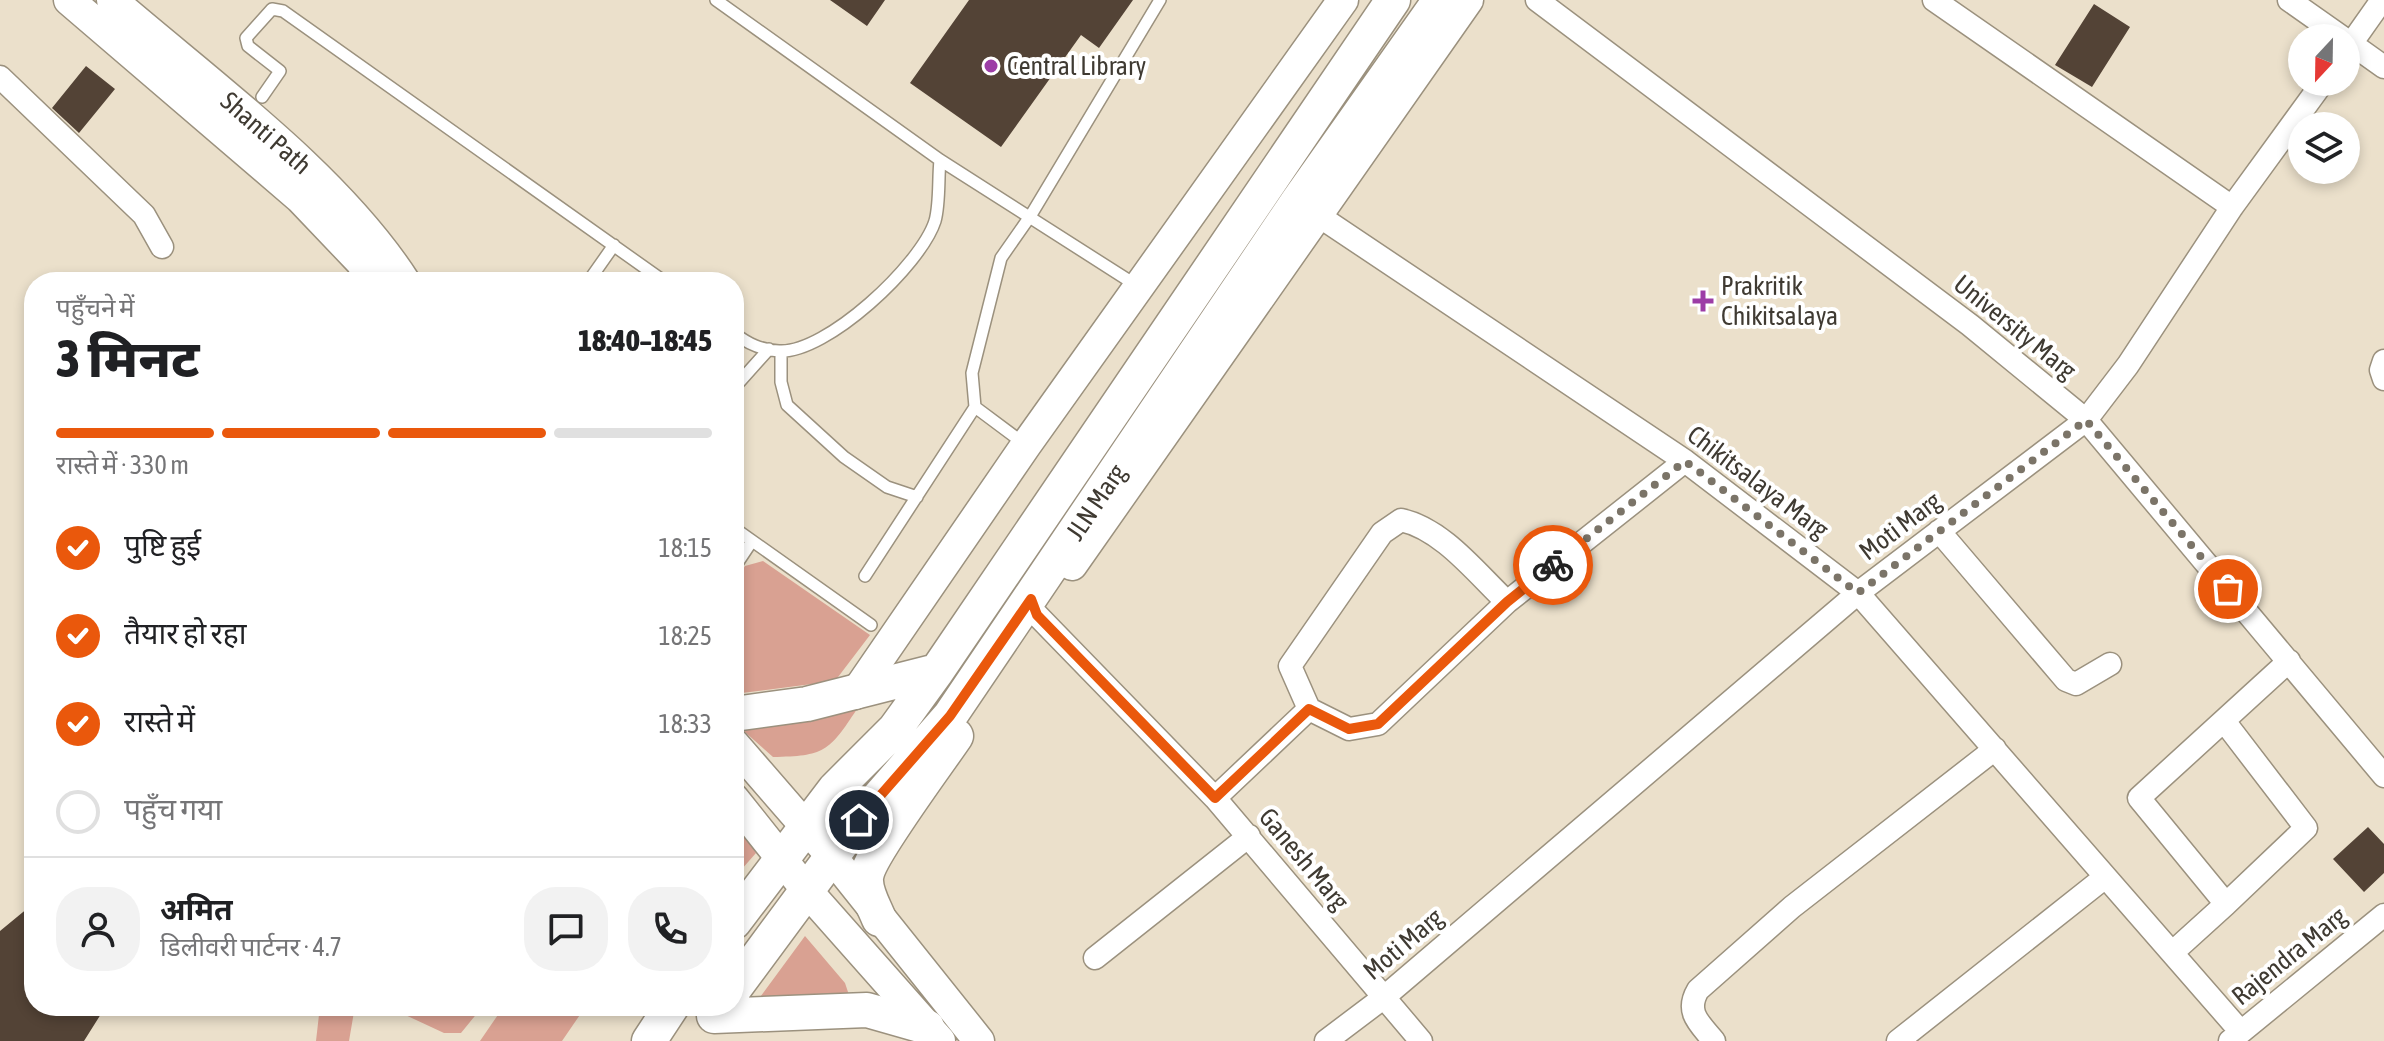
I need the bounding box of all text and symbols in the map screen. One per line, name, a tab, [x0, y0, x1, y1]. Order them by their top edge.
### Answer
north arrow	[2288, 24, 2360, 96]
map controls	[2288, 24, 2360, 184]
place label: Central Library	[1007, 51, 1147, 81]
marker: Central Library	[982, 57, 1000, 75]
street label: Shanti Path	[215, 86, 317, 180]
button: layers	[2288, 112, 2360, 184]
street label: University Marg	[1948, 269, 2083, 386]
place label: Prakritik Chikitsalaya	[1721, 271, 1838, 331]
marker: Prakritik Chikitsalaya	[1692, 290, 1714, 312]
text: पहुँचने में	[56, 293, 135, 323]
text: 18:40–18:45	[578, 323, 712, 357]
text: 3 मिनट	[56, 328, 200, 388]
street label: Chikitsalaya Marg	[1682, 419, 1835, 545]
text: रास्ते में · 330 m	[56, 450, 189, 480]
street label: JLN Marg	[1060, 458, 1133, 546]
street label: Moti Marg	[1853, 485, 1947, 566]
courier	[1513, 525, 1593, 605]
icon: check	[56, 526, 100, 570]
text: पुष्टि हुई	[124, 528, 201, 562]
text: 18:15	[658, 533, 712, 563]
icon: bike	[1531, 543, 1575, 587]
pin	[2194, 555, 2262, 623]
icon: bag	[2206, 567, 2250, 611]
icon: check	[56, 614, 100, 658]
text: तैयार हो रहा	[124, 616, 246, 650]
text: 18:25	[658, 621, 712, 651]
icon: check	[56, 702, 100, 746]
text: रास्ते में	[124, 704, 195, 738]
text: 18:33	[658, 709, 712, 739]
pin	[825, 786, 893, 854]
text: पहुँच गया	[124, 792, 222, 826]
icon: home	[837, 798, 881, 842]
street label: Ganesh Marg	[1253, 802, 1356, 916]
button: person	[56, 887, 140, 971]
button: chat	[524, 887, 608, 971]
button: phone	[628, 887, 712, 971]
text: अमित	[160, 892, 233, 926]
street label: Rajendra Marg	[2226, 900, 2353, 1011]
street label: Moti Marg	[1357, 902, 1449, 986]
text: डिलीवरी पार्टनर · 4.7	[160, 932, 342, 962]

